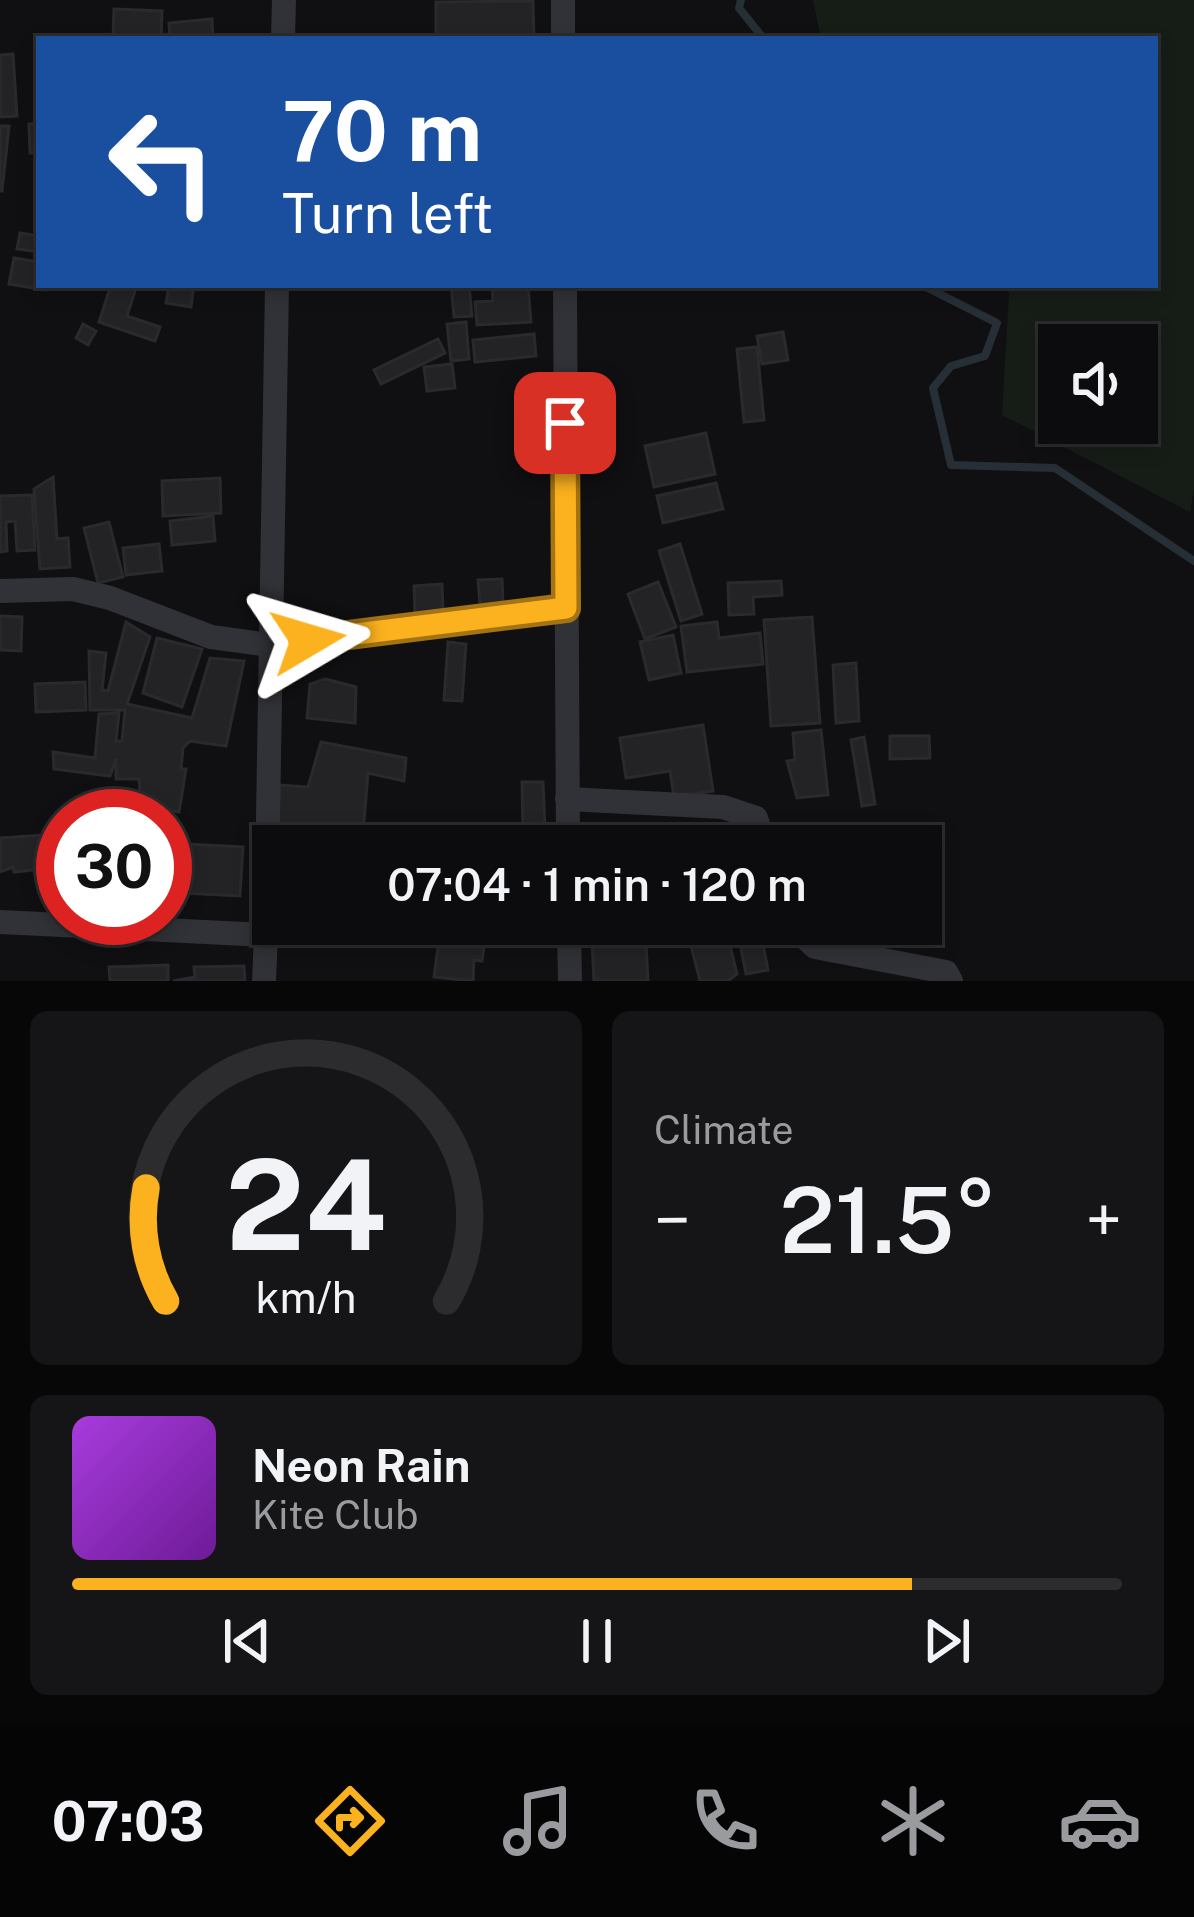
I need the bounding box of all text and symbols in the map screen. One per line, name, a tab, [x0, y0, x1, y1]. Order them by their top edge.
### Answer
text: 70 m	[282, 81, 482, 180]
icon: left	[84, 84, 240, 240]
text: Turn left	[282, 182, 493, 245]
map controls	[1038, 324, 1158, 444]
button: sound	[1038, 324, 1158, 444]
pin	[514, 372, 616, 474]
icon: arrive	[532, 390, 598, 456]
position arrow	[245, 577, 371, 703]
speed limit sign: 30	[36, 789, 192, 945]
text: 07:04 · 1 min · 120 m	[387, 858, 807, 911]
text: Climate	[654, 1107, 794, 1153]
text: 24	[225, 1131, 387, 1278]
text: 21.5°	[779, 1167, 997, 1273]
text: −	[654, 1181, 691, 1259]
text: +	[1085, 1181, 1122, 1259]
text: km/h	[256, 1272, 356, 1323]
text: Neon Rain	[252, 1439, 470, 1492]
text: Kite Club	[252, 1492, 418, 1538]
icon: previous	[214, 1608, 280, 1674]
icon: pause	[564, 1608, 630, 1674]
icon: next	[914, 1608, 980, 1674]
icon: directions	[308, 1779, 392, 1863]
icon: music	[496, 1779, 580, 1863]
icon: phone	[683, 1779, 767, 1863]
icon: climate	[871, 1779, 955, 1863]
icon: car	[1058, 1779, 1142, 1863]
text: 07:03	[52, 1790, 205, 1853]

